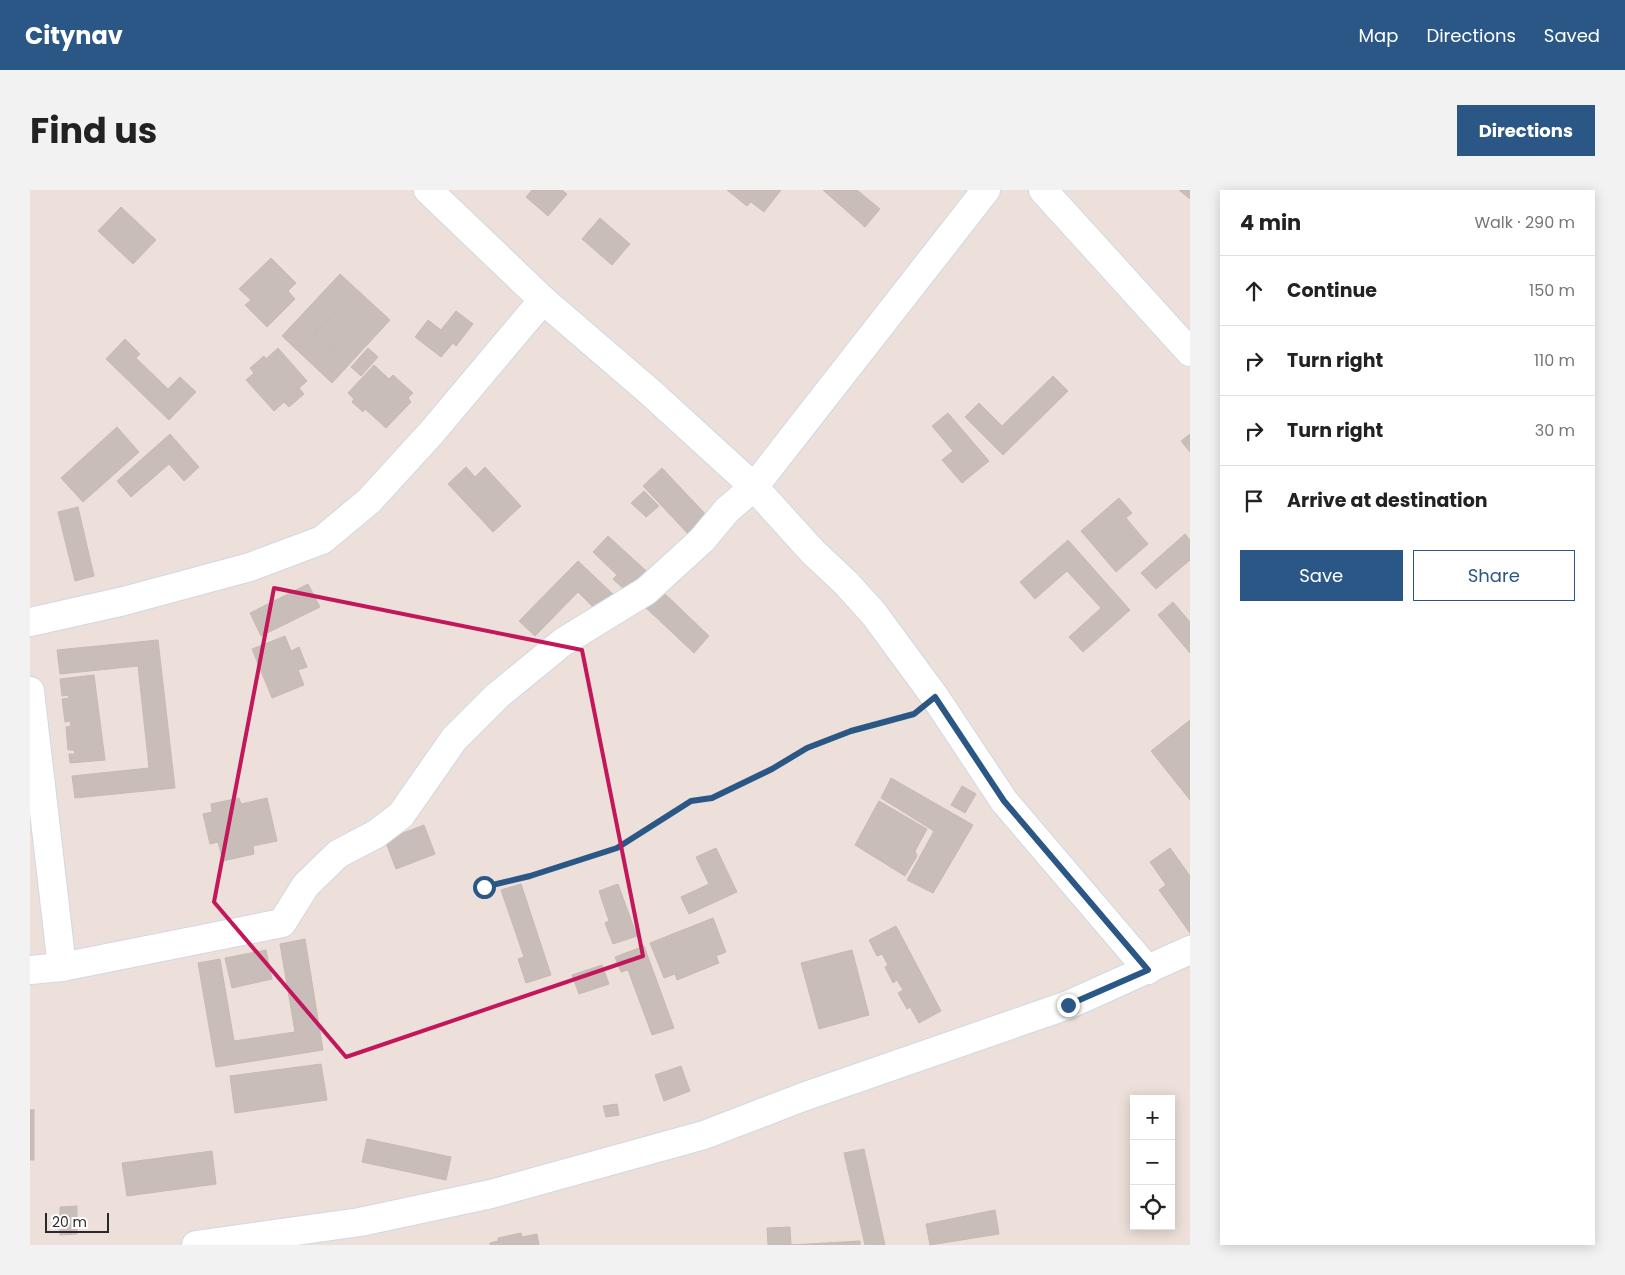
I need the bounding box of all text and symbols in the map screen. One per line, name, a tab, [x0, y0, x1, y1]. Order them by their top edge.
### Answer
text: Citynav	[25, 19, 123, 52]
text: Map	[1359, 23, 1398, 48]
text: Directions	[1426, 23, 1516, 48]
text: Saved	[1544, 23, 1600, 48]
button: Directions	[1457, 105, 1595, 156]
text: Find us	[30, 106, 157, 155]
text: 4 min	[1240, 208, 1301, 237]
text: Walk · 290 m	[1474, 211, 1575, 234]
icon: ahead	[1240, 277, 1268, 305]
text: Continue	[1287, 277, 1377, 304]
text: 150 m	[1529, 279, 1575, 302]
icon: right	[1240, 347, 1268, 375]
text: Turn right	[1287, 347, 1383, 374]
text: 110 m	[1534, 349, 1575, 372]
icon: right	[1240, 417, 1268, 445]
text: Turn right	[1287, 417, 1383, 444]
text: 30 m	[1535, 419, 1575, 442]
icon: arrive	[1240, 487, 1268, 515]
text: Arrive at destination	[1287, 487, 1488, 514]
button: Save	[1240, 550, 1403, 601]
button: Share	[1413, 550, 1575, 601]
route start	[473, 876, 496, 899]
route end	[1057, 994, 1080, 1017]
map controls	[1130, 1095, 1175, 1230]
button: +	[1130, 1095, 1175, 1140]
button: −	[1130, 1140, 1175, 1185]
button: locate	[1130, 1185, 1175, 1230]
scale bar	[45, 1210, 109, 1233]
text: 20 m	[52, 1212, 87, 1232]

